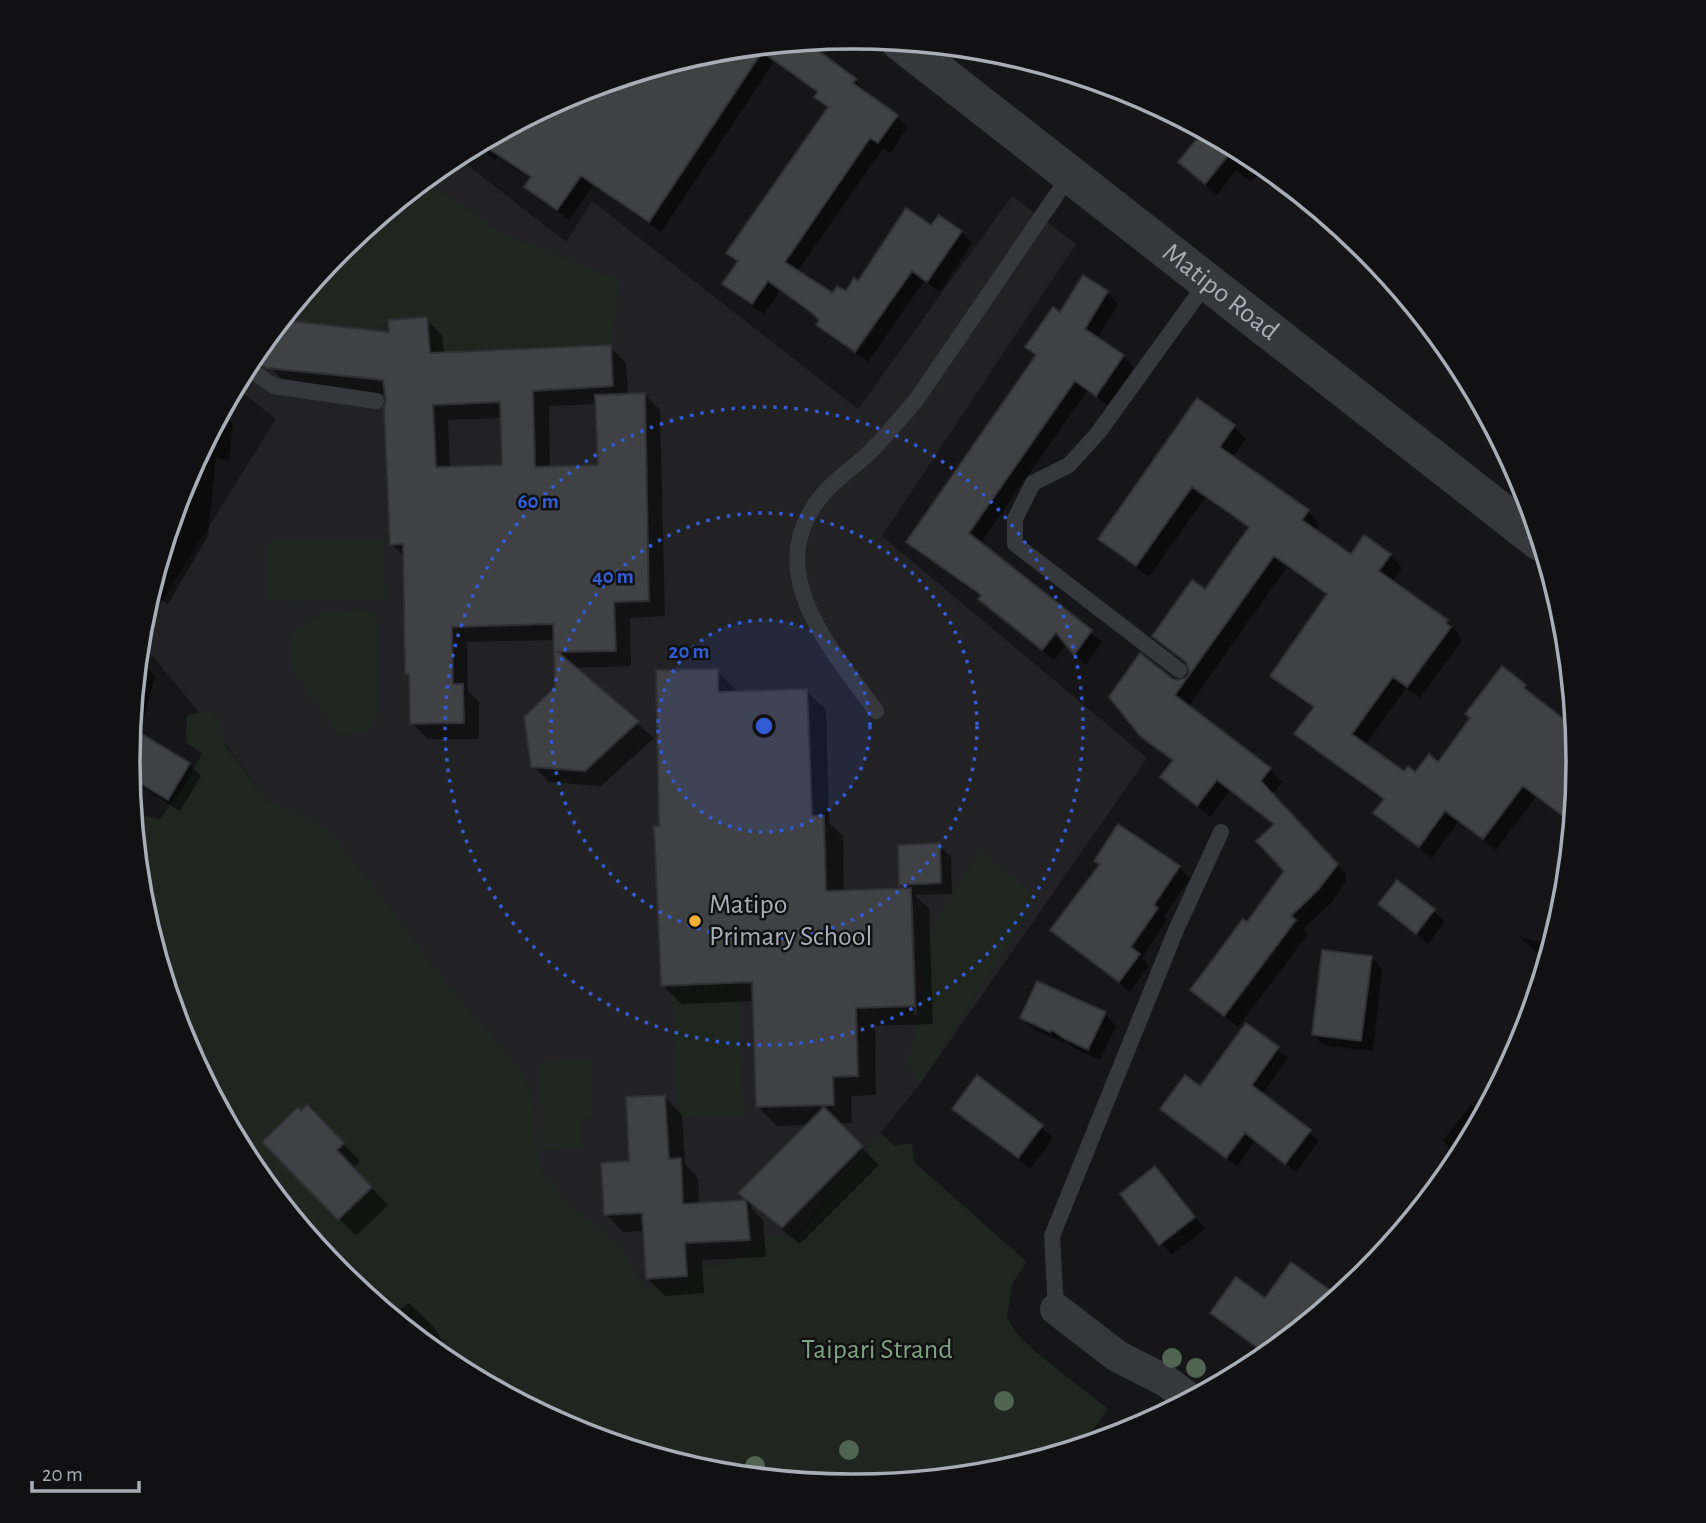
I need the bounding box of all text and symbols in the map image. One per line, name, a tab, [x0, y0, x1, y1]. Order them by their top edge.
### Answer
street label: Matipo Road	[1157, 238, 1284, 346]
text: 60 m	[517, 491, 559, 512]
text: 40 m	[592, 566, 634, 587]
text: 20 m	[669, 641, 709, 662]
centre of rings	[752, 714, 776, 738]
place label: Matipo Primary School	[709, 891, 872, 951]
marker: Matipo Primary School	[687, 913, 703, 929]
park label: Taipari Strand	[801, 1336, 953, 1364]
scale bar	[32, 1450, 138, 1494]
text: 20 m	[42, 1464, 83, 1485]

